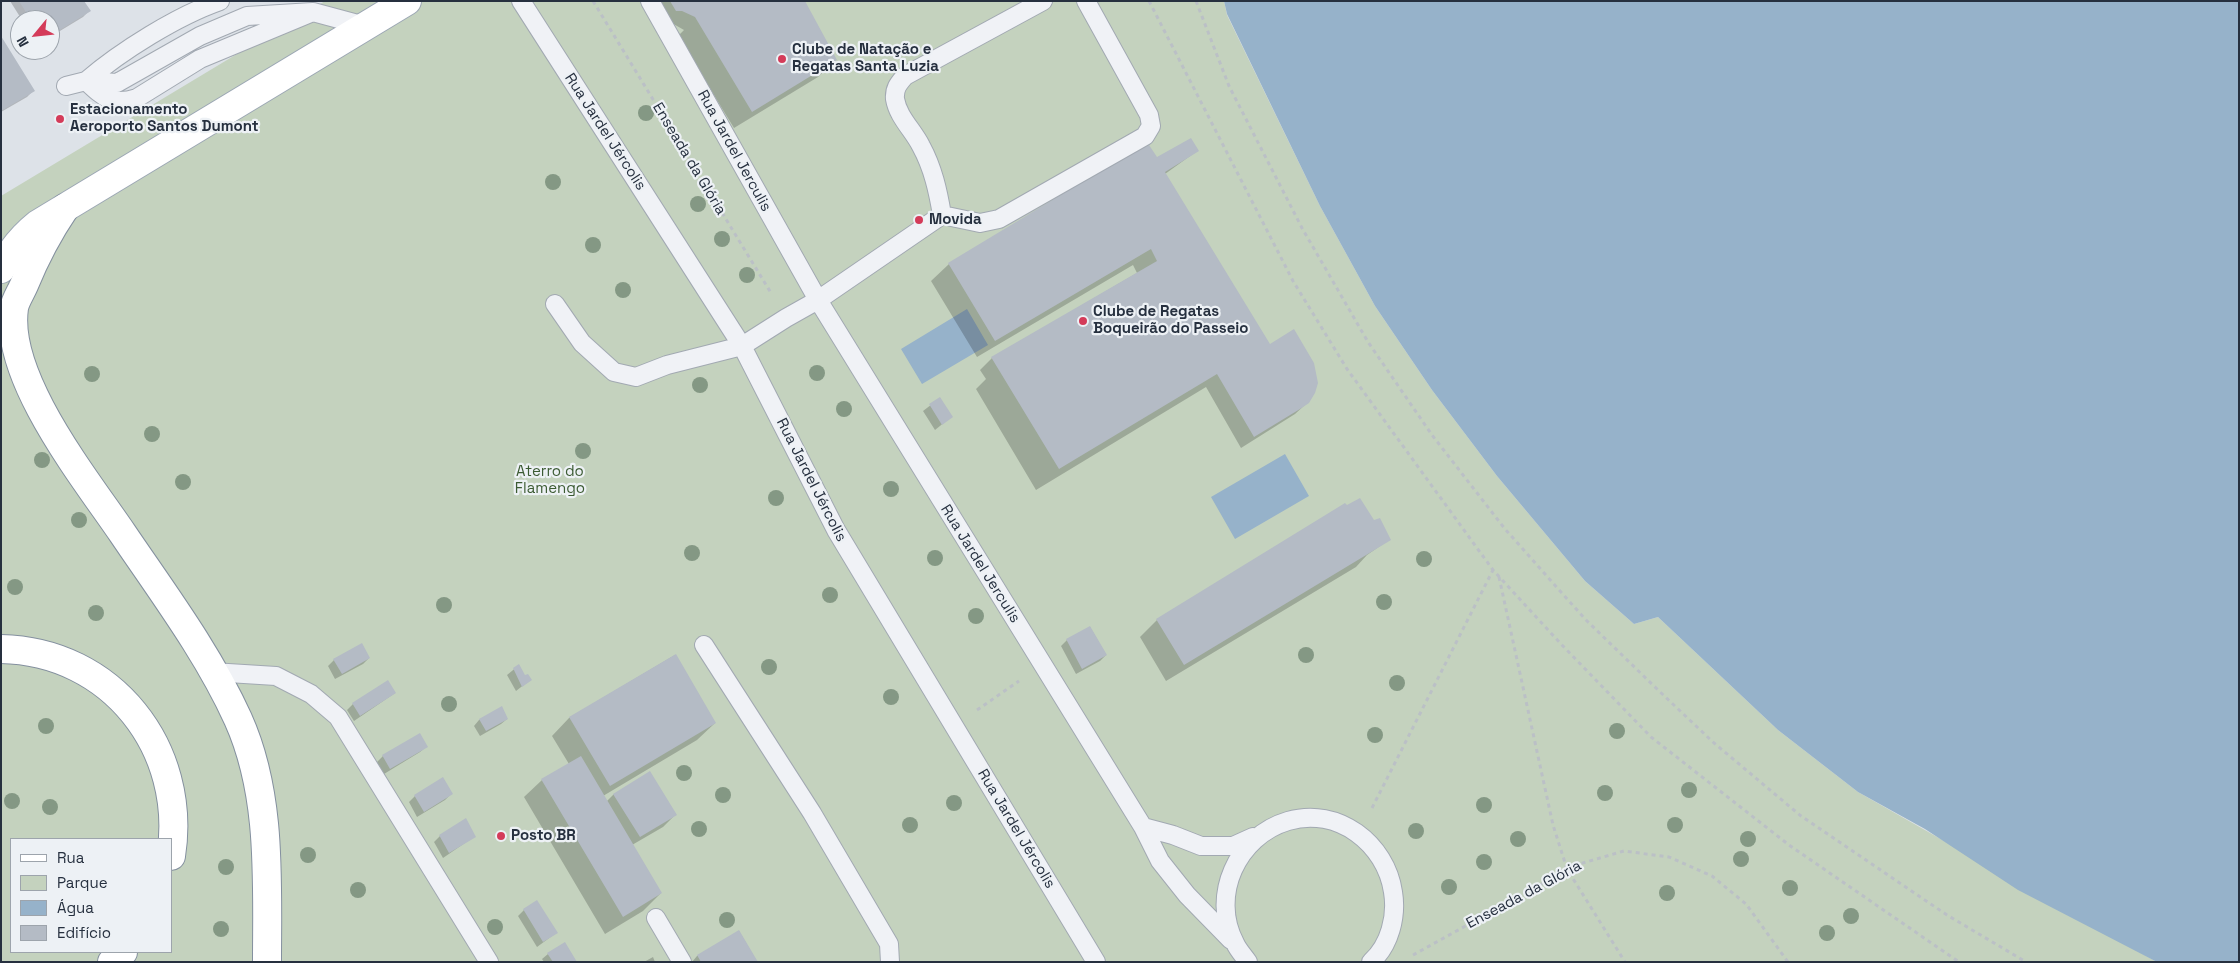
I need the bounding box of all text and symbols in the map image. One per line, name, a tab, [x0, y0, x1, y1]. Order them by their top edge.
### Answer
north arrow	[10, 10, 60, 60]
text: N	[12, 33, 33, 50]
place label: Clube de Natação e Regatas Santa Luzia	[792, 41, 939, 76]
marker: Clube de Natação e Regatas Santa Luzia	[776, 53, 788, 65]
street label: Rua Jardel Jércolis	[560, 70, 650, 194]
street label: Rua Jardel Jerculis	[693, 87, 775, 215]
street label: Enseada da Glória	[648, 100, 730, 218]
place label: Estacionamento Aeroporto Santos Dumont	[70, 101, 259, 136]
marker: Estacionamento Aeroporto Santos Dumont	[54, 113, 66, 125]
place label: Movida	[929, 211, 982, 229]
marker: Movida	[913, 214, 925, 226]
place label: Clube de Regatas Boqueirão do Passeio	[1093, 303, 1248, 338]
marker: Clube de Regatas Boqueirão do Passeio	[1077, 315, 1089, 327]
street label: Rua Jardel Jércolis	[772, 415, 850, 545]
park label: Aterro do Flamengo	[515, 463, 585, 498]
street label: Rua Jardel Jerculis	[936, 502, 1024, 626]
street label: Rua Jardel Jércolis	[973, 766, 1059, 892]
place label: Posto BR	[511, 827, 576, 845]
marker: Posto BR	[495, 830, 507, 842]
legend	[10, 838, 172, 953]
text: Rua	[57, 848, 84, 867]
street label: Enseada da Glória	[1463, 857, 1585, 933]
text: Parque	[57, 873, 108, 892]
text: Água	[57, 898, 94, 917]
text: Edifício	[57, 923, 111, 942]

